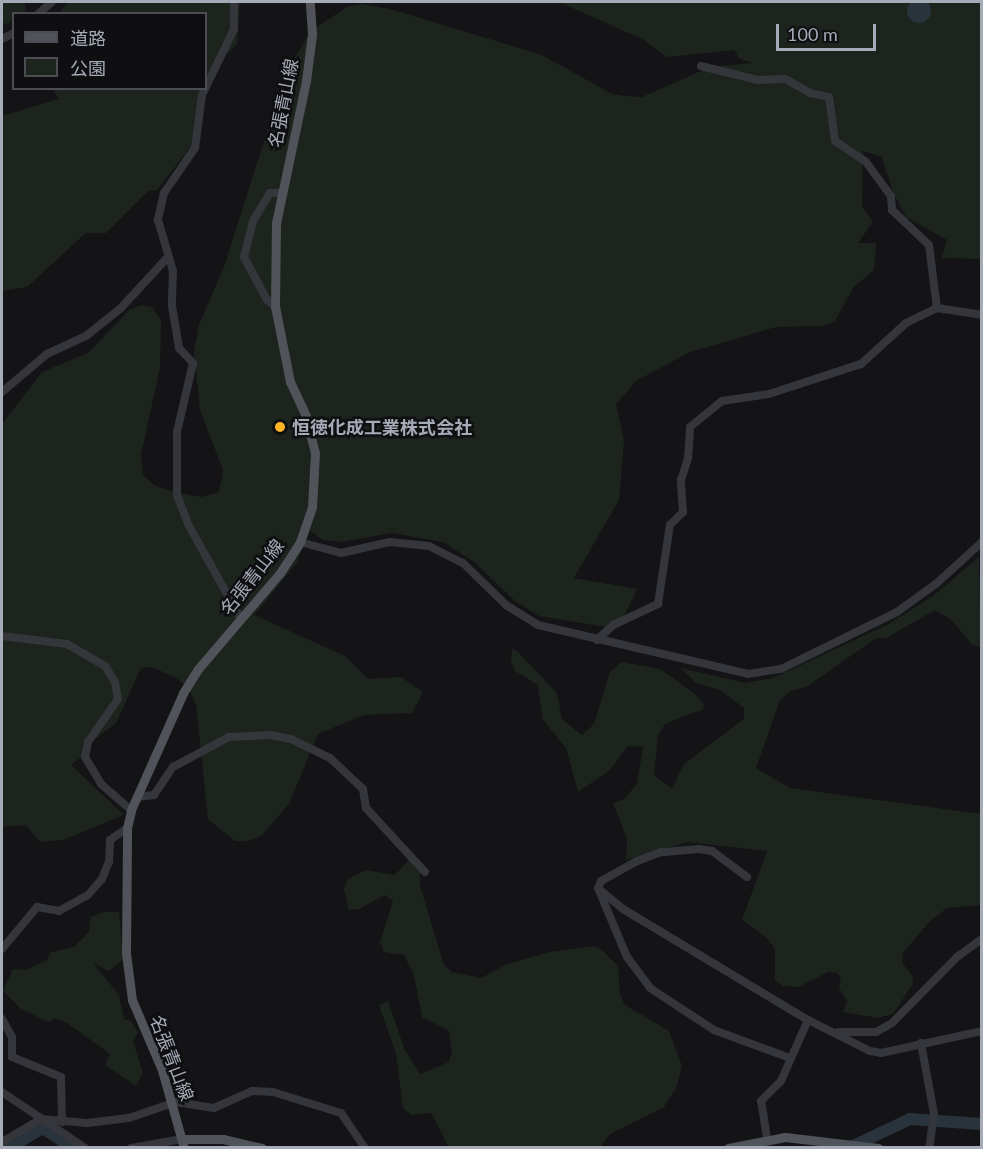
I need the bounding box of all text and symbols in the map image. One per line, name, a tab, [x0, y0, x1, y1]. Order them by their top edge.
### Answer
legend	[12, 12, 207, 90]
scale bar	[779, 12, 880, 50]
text: 100 m	[787, 23, 838, 45]
text: 道路	[70, 27, 106, 49]
text: 公園	[70, 57, 106, 79]
street label: 名張青山線	[264, 57, 302, 149]
place label: 恒徳化成工業株式会社	[292, 416, 472, 438]
marker: 恒徳化成工業株式会社	[273, 420, 287, 434]
street label: 名張青山線	[216, 535, 288, 619]
street label: 名張青山線	[146, 1012, 198, 1104]

